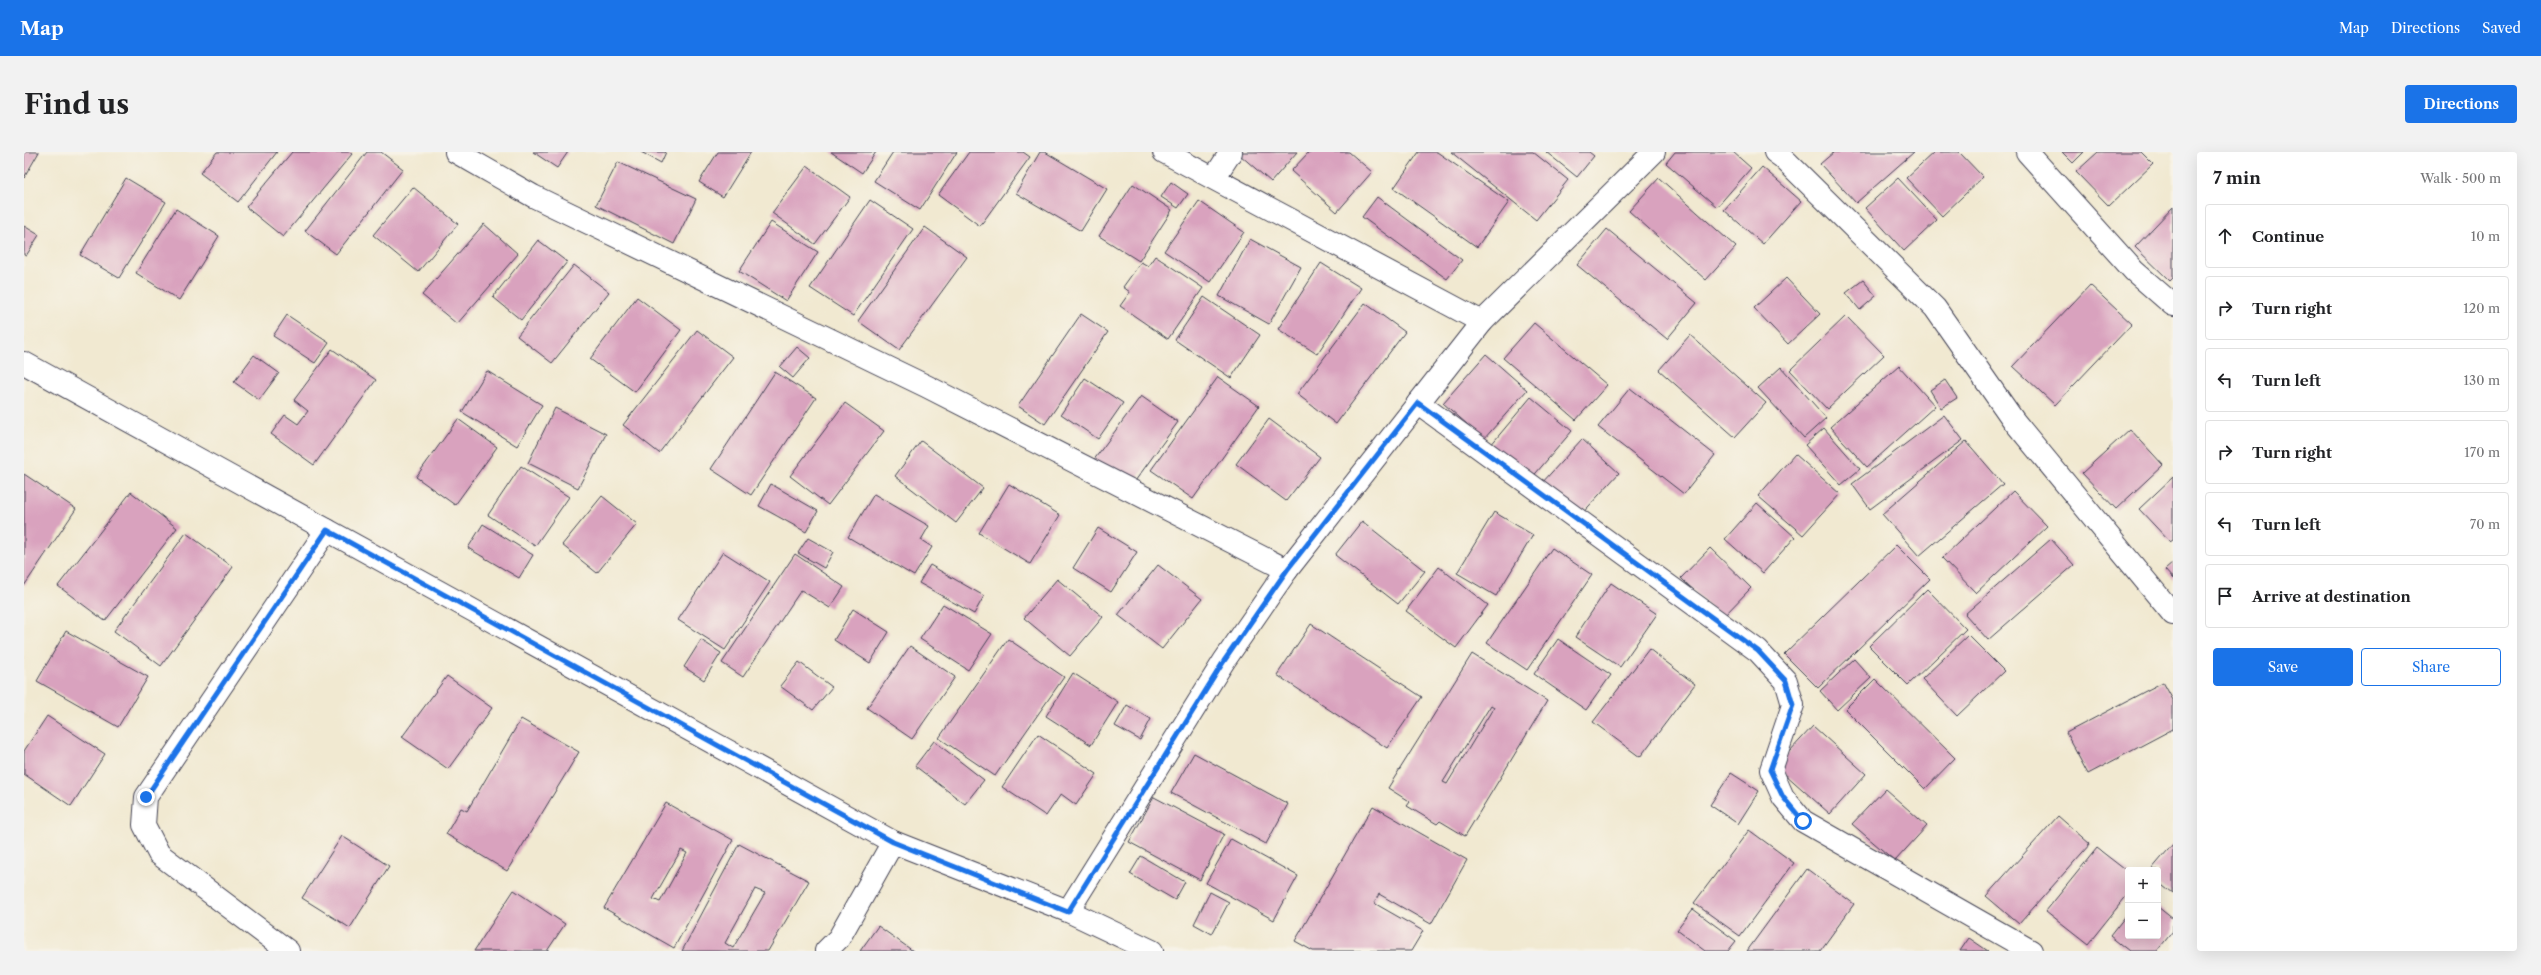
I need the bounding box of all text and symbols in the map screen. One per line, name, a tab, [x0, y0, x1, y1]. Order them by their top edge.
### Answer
text: Map	[20, 17, 64, 40]
text: Map	[2339, 19, 2369, 37]
text: Directions	[2391, 19, 2460, 37]
text: Saved	[2482, 19, 2521, 37]
button: Directions	[2405, 85, 2517, 123]
text: Find us	[24, 87, 129, 121]
text: 7 min	[2213, 168, 2261, 188]
text: Walk · 500 m	[2420, 170, 2501, 186]
icon: ahead	[2214, 225, 2236, 247]
text: Continue	[2252, 227, 2324, 246]
text: 10 m	[2471, 228, 2500, 244]
icon: right	[2214, 297, 2236, 319]
text: Turn right	[2252, 299, 2332, 318]
text: 120 m	[2463, 300, 2500, 316]
icon: left	[2214, 369, 2236, 391]
text: Turn left	[2252, 371, 2321, 390]
text: 130 m	[2464, 372, 2500, 388]
icon: right	[2214, 441, 2236, 463]
text: Turn right	[2252, 443, 2332, 462]
text: 170 m	[2464, 444, 2500, 460]
icon: left	[2214, 513, 2236, 535]
text: Turn left	[2252, 515, 2321, 534]
text: 70 m	[2470, 516, 2500, 532]
icon: arrive	[2214, 585, 2236, 607]
text: Arrive at destination	[2252, 587, 2411, 606]
button: Save	[2213, 648, 2353, 686]
button: Share	[2361, 648, 2501, 686]
route end	[137, 788, 155, 806]
route start	[1794, 812, 1812, 830]
map controls	[2125, 867, 2161, 939]
button: +	[2125, 867, 2161, 903]
button: −	[2125, 903, 2161, 939]

